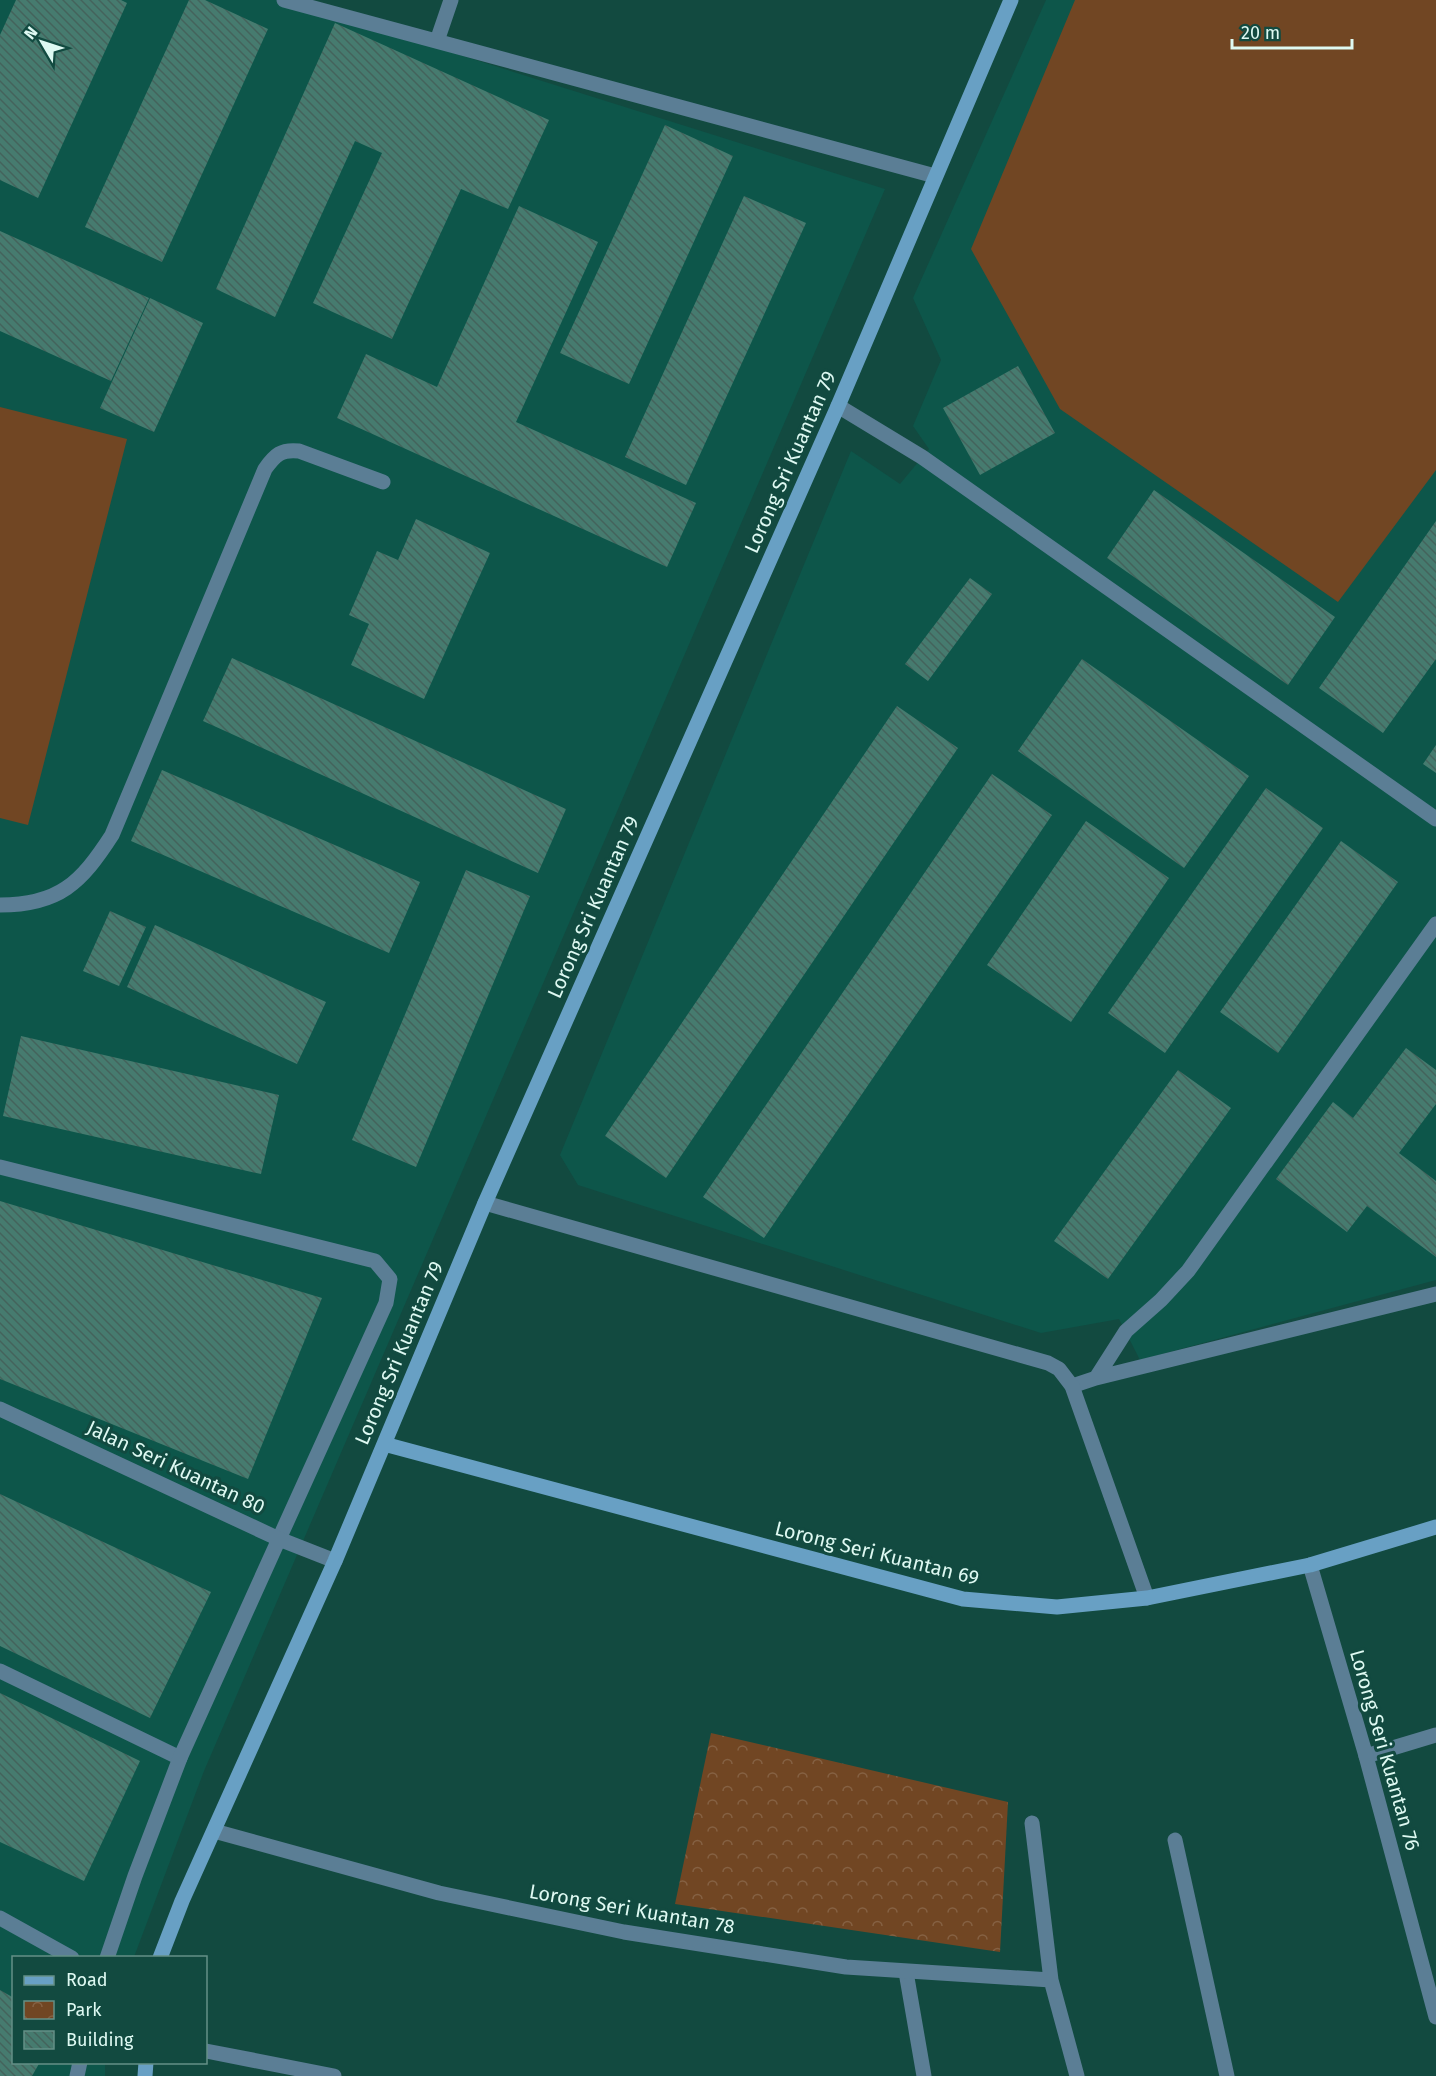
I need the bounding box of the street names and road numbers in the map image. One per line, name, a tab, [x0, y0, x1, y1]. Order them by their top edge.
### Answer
street label: Lorong Sri Kuantan 79	[739, 367, 841, 557]
street label: Lorong Sri Kuantan 79	[542, 812, 644, 1002]
street label: Lorong Sri Kuantan 79	[350, 1258, 448, 1448]
street label: Jalan Seri Kuantan 80	[83, 1415, 269, 1519]
street label: Lorong Seri Kuantan 69	[772, 1516, 982, 1590]
street label: Lorong Seri Kuantan 76	[1345, 1647, 1425, 1853]
street label: Lorong Seri Kuantan 78	[527, 1879, 737, 1939]

